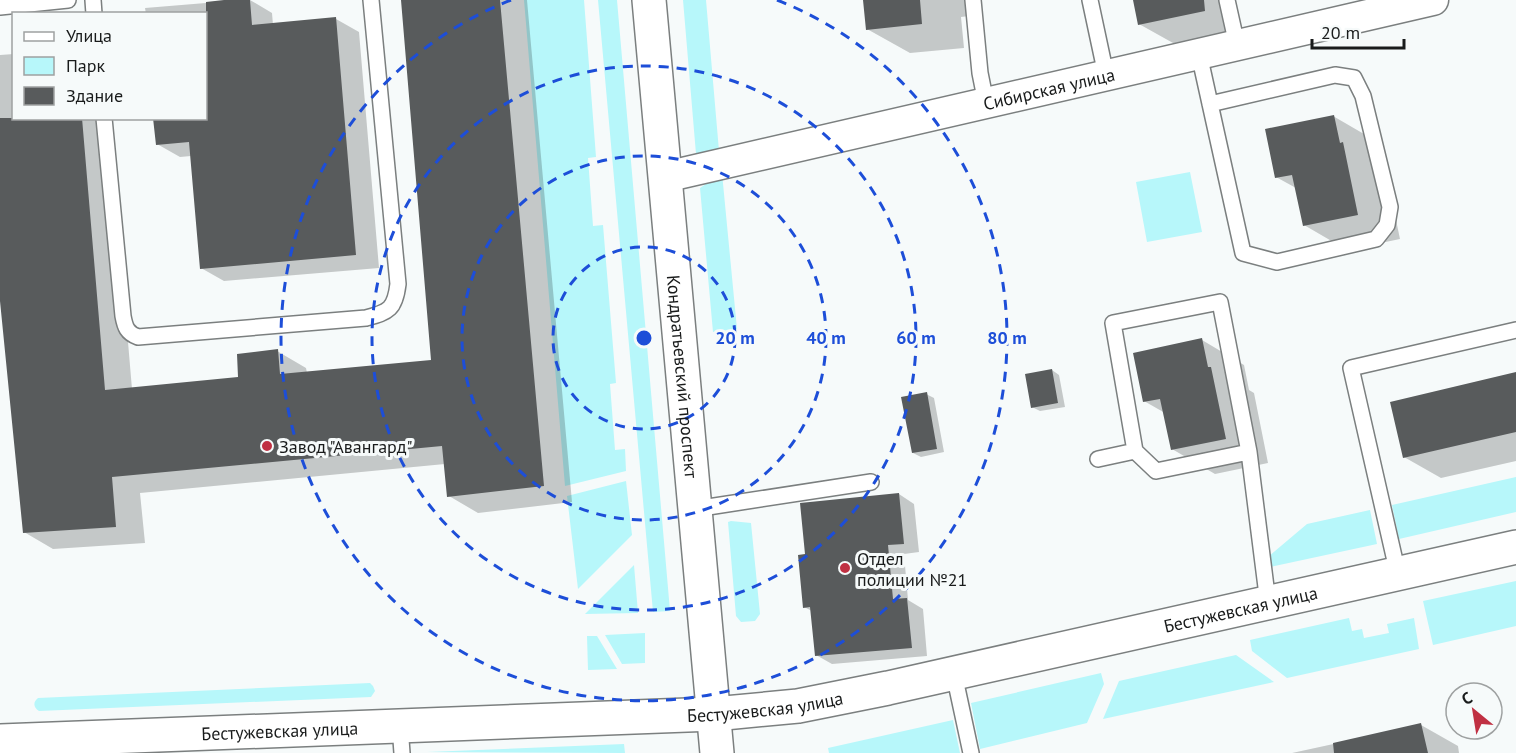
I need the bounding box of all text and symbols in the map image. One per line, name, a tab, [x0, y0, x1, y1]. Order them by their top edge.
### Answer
legend	[12, 12, 207, 120]
scale bar	[1312, 12, 1404, 50]
text: 20 m	[1321, 21, 1360, 44]
text: Улица	[66, 24, 112, 47]
text: Парк	[66, 54, 106, 77]
street label: Сибирская улица	[981, 62, 1117, 115]
text: Здание	[66, 84, 123, 107]
street label: Кондратьевский проспект	[662, 274, 704, 480]
text: 20 m	[715, 326, 755, 349]
text: 40 m	[806, 326, 846, 349]
text: 60 m	[896, 326, 936, 349]
text: 80 m	[987, 326, 1027, 349]
centre of rings	[634, 328, 654, 348]
place label: Завод "Авангард"	[279, 435, 412, 458]
marker: Завод "Авангард"	[260, 439, 274, 453]
place label: Отдел полиции №21	[857, 547, 967, 591]
marker: Отдел полиции №21	[838, 561, 852, 575]
street label: Бестужевская улица	[1161, 580, 1320, 637]
north arrow	[1444, 681, 1504, 741]
street label: Бестужевская улица	[687, 686, 845, 727]
text: С	[1458, 687, 1475, 709]
street label: Бестужевская улица	[201, 716, 359, 745]

